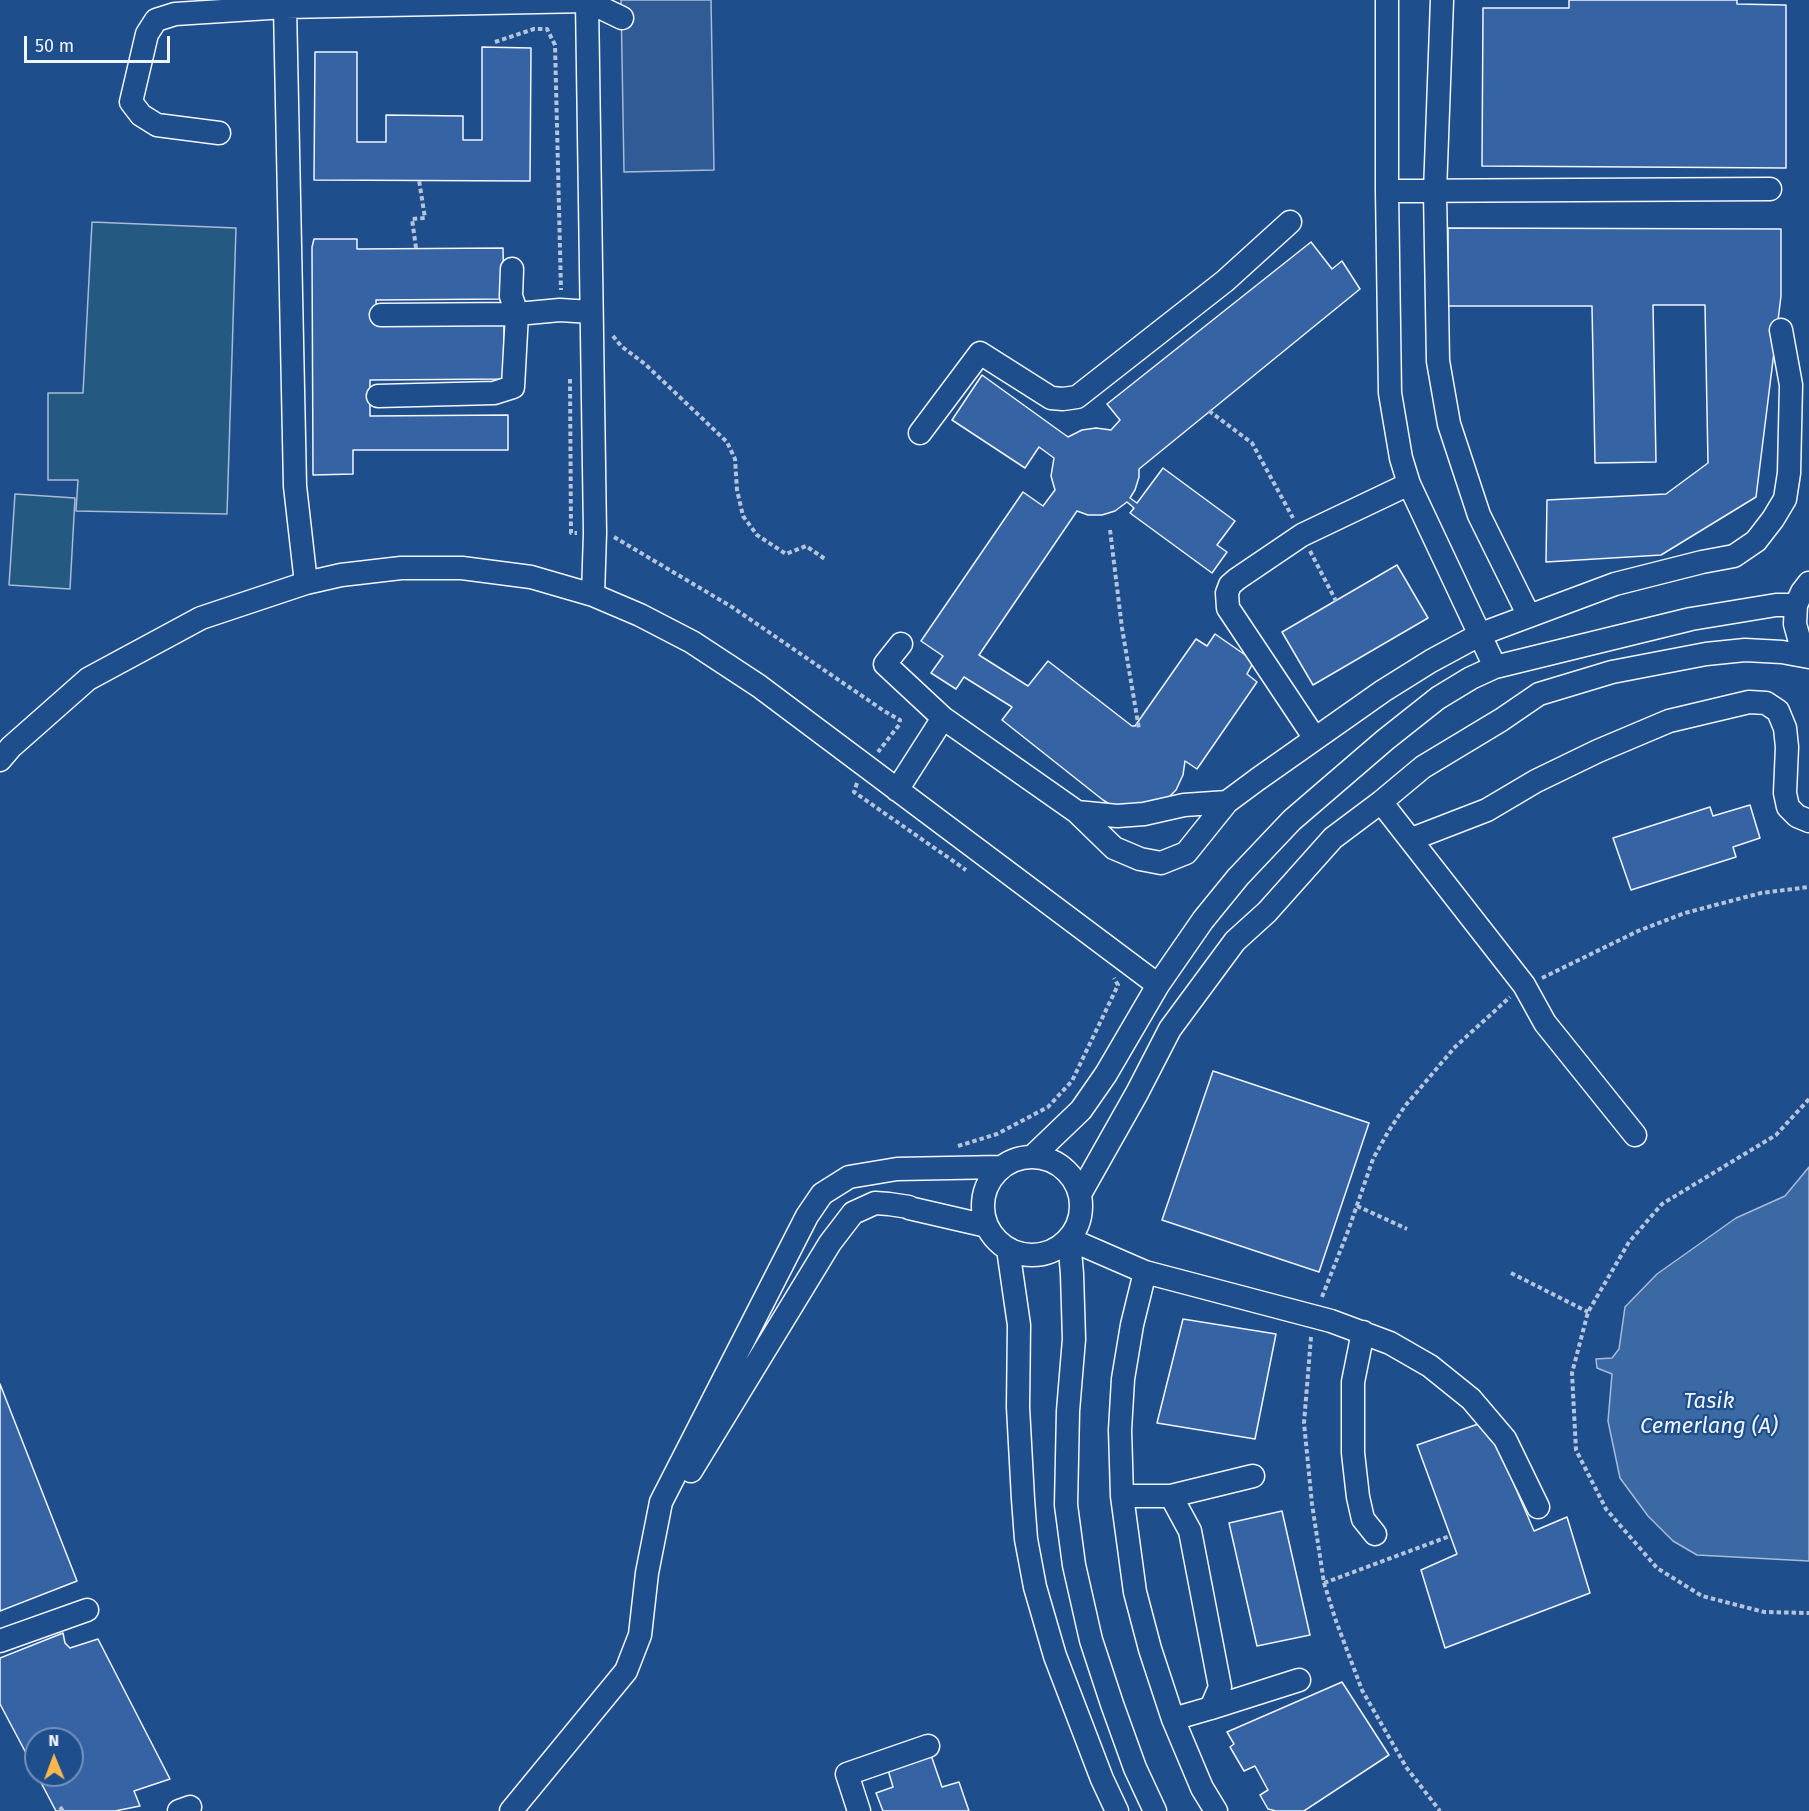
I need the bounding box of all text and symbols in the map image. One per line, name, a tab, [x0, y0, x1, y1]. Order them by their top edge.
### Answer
scale bar	[27, 24, 172, 62]
text: 50 m	[35, 35, 74, 57]
water label: Tasik Cemerlang (A)	[1640, 1389, 1778, 1440]
north arrow	[24, 1727, 84, 1787]
text: N	[48, 1731, 59, 1750]

